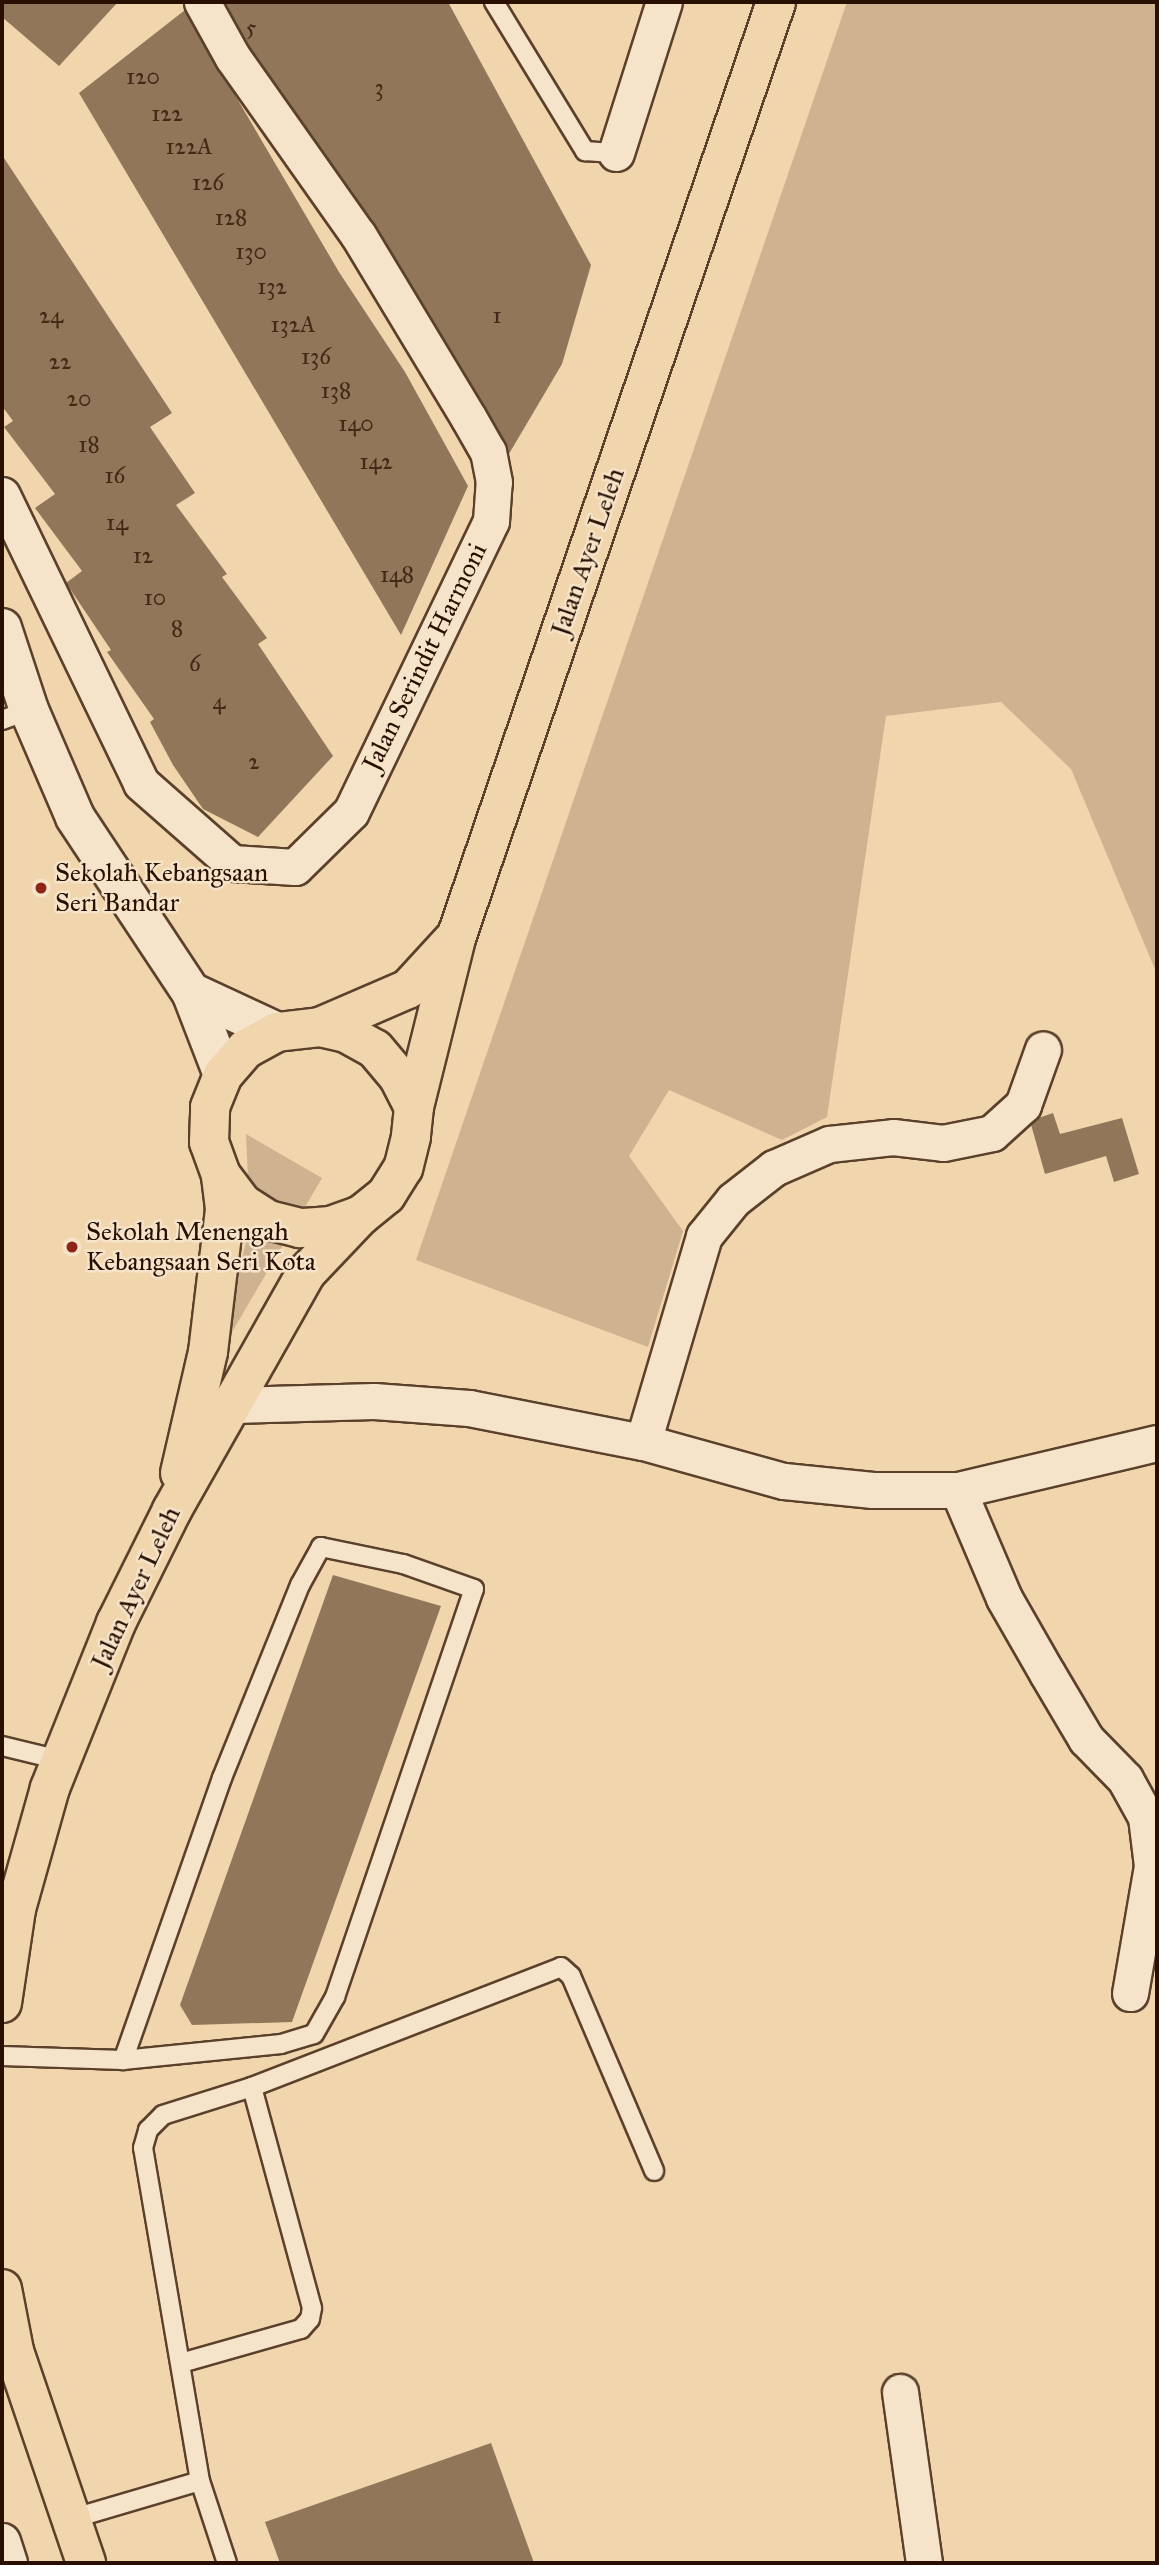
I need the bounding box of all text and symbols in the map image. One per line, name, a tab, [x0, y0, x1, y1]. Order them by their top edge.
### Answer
house number: 5	[246, 13, 256, 41]
house number: 120	[126, 62, 160, 90]
house number: 3	[374, 73, 384, 101]
house number: 122	[151, 99, 183, 127]
house number: 122A	[165, 132, 213, 160]
house number: 126	[192, 168, 224, 196]
house number: 128	[215, 203, 247, 231]
house number: 130	[235, 237, 267, 265]
house number: 132	[257, 272, 287, 300]
house number: 24	[39, 301, 63, 329]
house number: 1	[492, 301, 502, 329]
house number: 132A	[270, 310, 316, 338]
house number: 136	[301, 342, 331, 370]
house number: 22	[49, 347, 71, 375]
house number: 138	[321, 376, 351, 404]
house number: 20	[67, 384, 91, 412]
house number: 140	[338, 409, 374, 437]
house number: 18	[78, 430, 100, 458]
house number: 142	[359, 447, 393, 475]
house number: 16	[105, 461, 125, 489]
street label: Jalan Ayer Leleh	[545, 464, 631, 640]
house number: 14	[106, 508, 128, 536]
street label: Jalan Serindit Harmoni	[356, 538, 494, 776]
house number: 12	[133, 541, 153, 569]
house number: 148	[380, 560, 414, 588]
house number: 10	[144, 583, 166, 611]
house number: 8	[171, 614, 183, 642]
house number: 6	[189, 649, 201, 677]
house number: 4	[213, 687, 225, 715]
house number: 2	[248, 747, 260, 775]
place label: Sekolah Kebangsaan Seri Bandar	[55, 857, 268, 918]
marker: Sekolah Kebangsaan Seri Bandar	[33, 880, 49, 896]
place label: Sekolah Menengah Kebangsaan Seri Kota	[86, 1216, 316, 1278]
marker: Sekolah Menengah Kebangsaan Seri Kota	[64, 1239, 80, 1255]
street label: Jalan Ayer Leleh	[85, 1502, 187, 1674]

